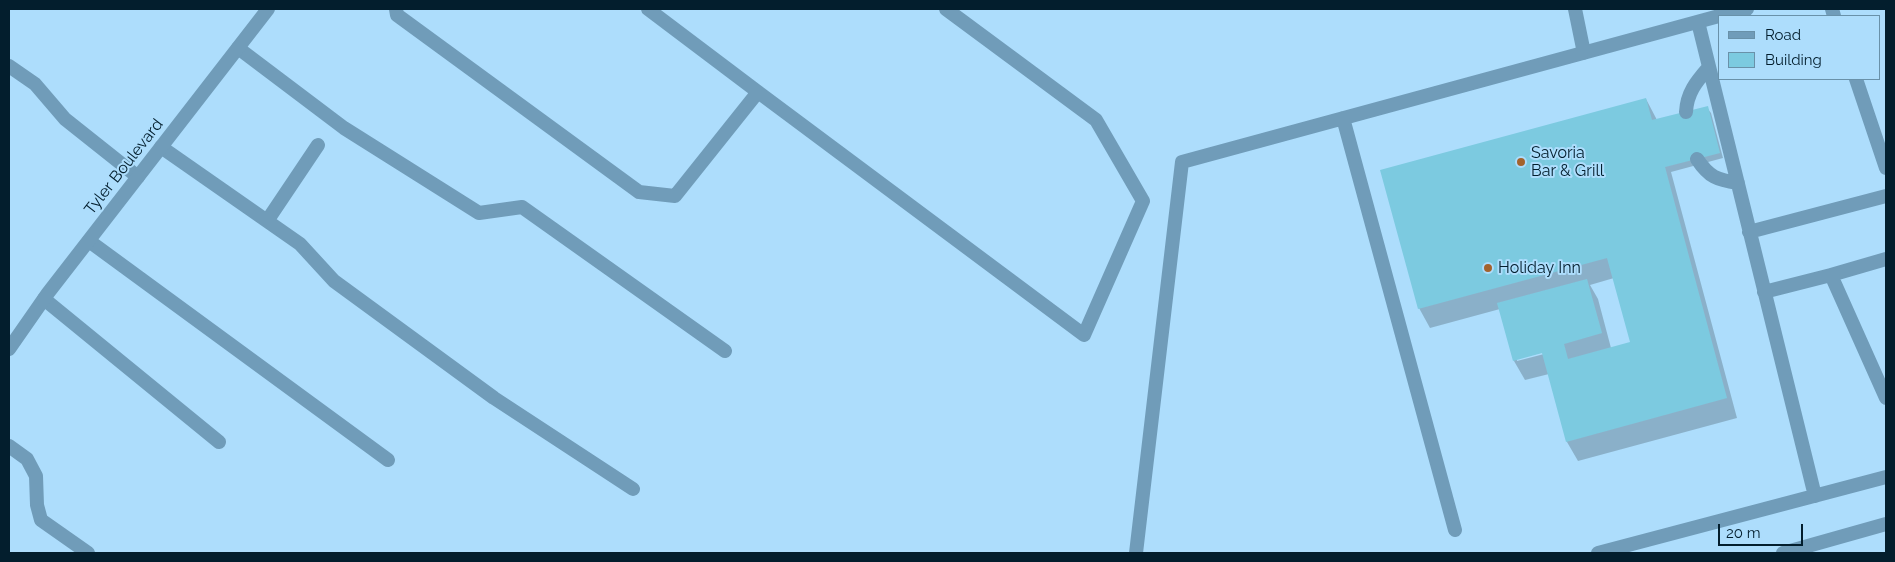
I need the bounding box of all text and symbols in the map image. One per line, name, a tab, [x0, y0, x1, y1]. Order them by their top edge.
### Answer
legend	[1718, 15, 1880, 80]
text: Road	[1765, 26, 1801, 44]
text: Building	[1765, 51, 1822, 69]
street label: Tyler Boulevard	[81, 115, 167, 219]
place label: Savoria Bar & Grill	[1531, 143, 1604, 181]
marker: Savoria Bar & Grill	[1515, 156, 1527, 168]
place label: Holiday Inn	[1498, 258, 1581, 278]
marker: Holiday Inn	[1482, 262, 1494, 274]
scale bar	[1720, 514, 1805, 546]
text: 20 m	[1726, 524, 1761, 542]

